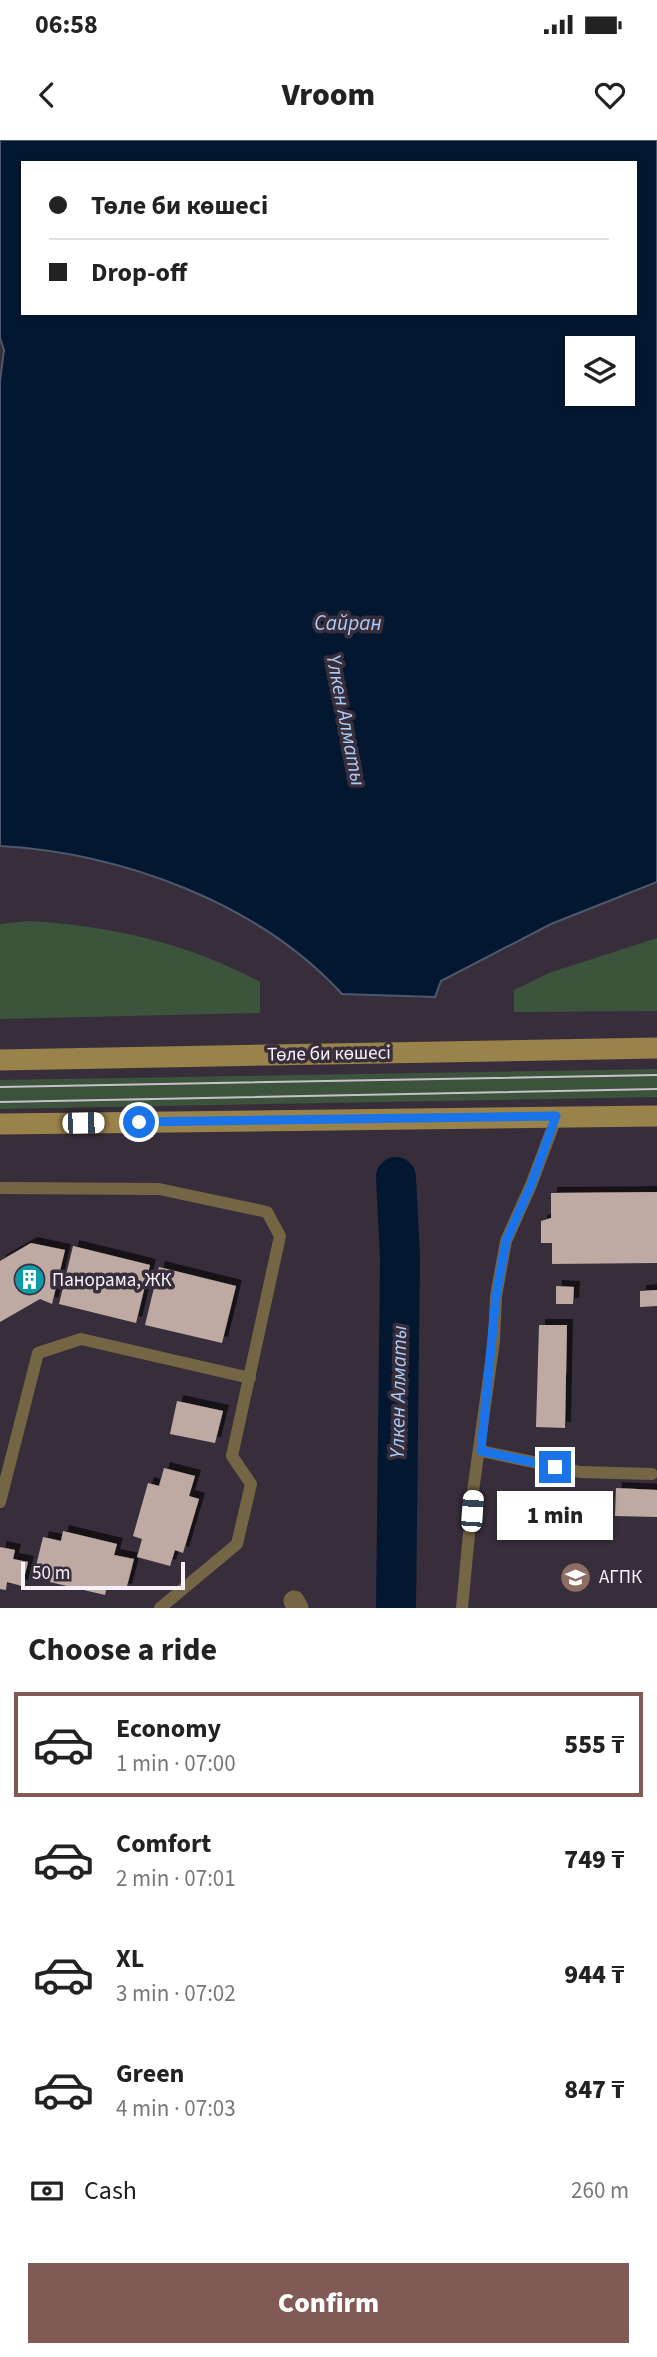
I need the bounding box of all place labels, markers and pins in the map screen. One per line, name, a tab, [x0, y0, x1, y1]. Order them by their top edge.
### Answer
building icon: Панорама, ЖК	[12, 1263, 46, 1297]
place label: Панорама, ЖК	[52, 1267, 172, 1294]
school or university icon: АГПК	[559, 1560, 593, 1594]
place label: АГПК	[599, 1564, 642, 1591]

